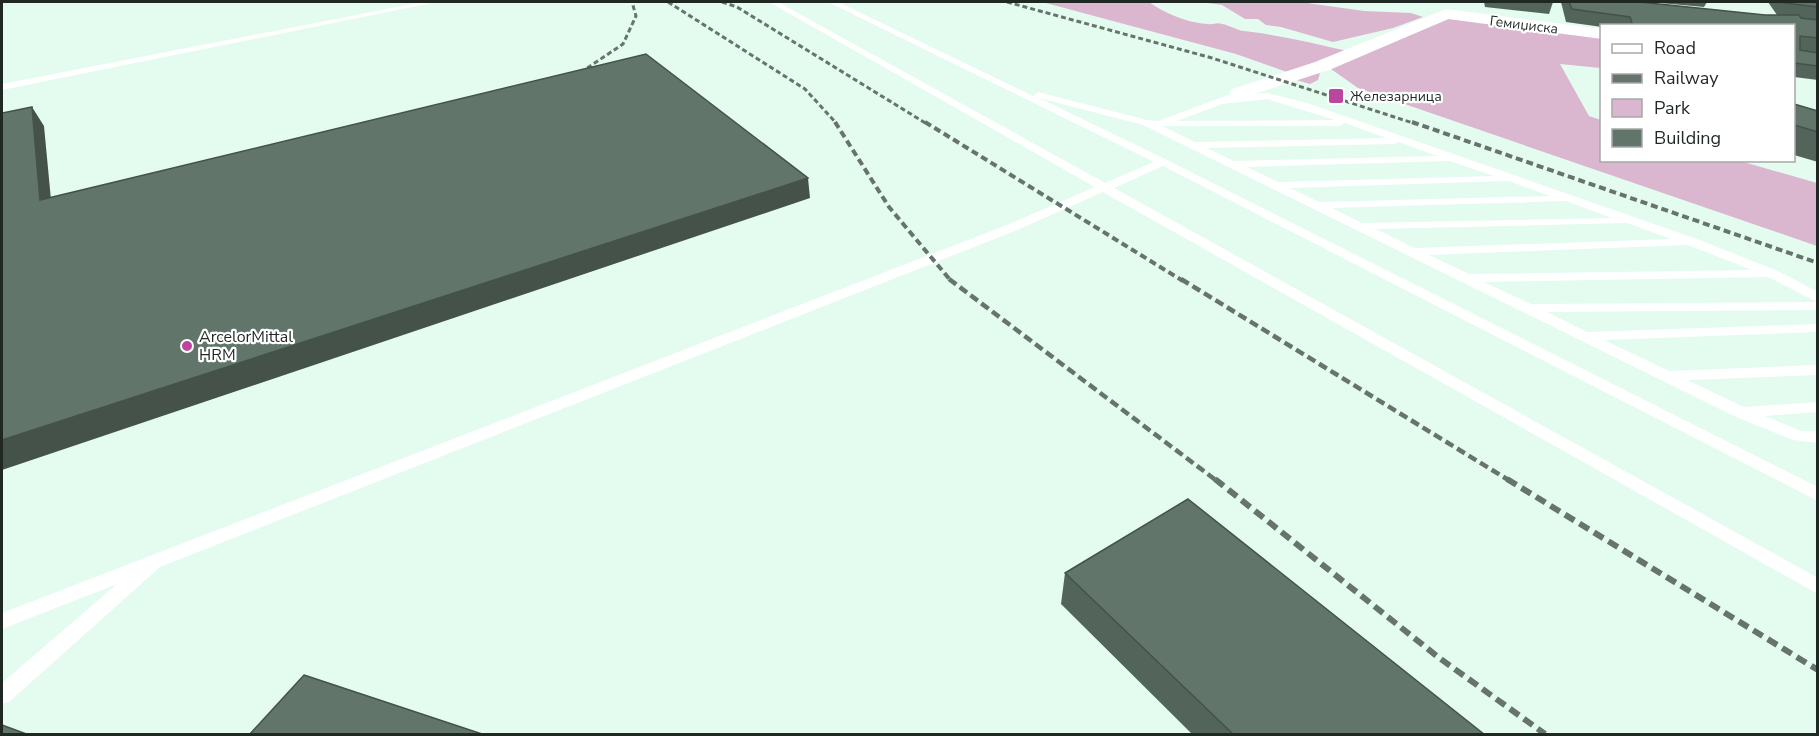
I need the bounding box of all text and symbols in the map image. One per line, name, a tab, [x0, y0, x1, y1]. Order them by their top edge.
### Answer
street label: Гемиџиска	[1489, 11, 1559, 39]
legend	[1600, 24, 1795, 162]
text: Road	[1654, 36, 1696, 60]
text: Railway	[1654, 66, 1719, 90]
marker: Железарница	[1327, 87, 1345, 105]
place label: Железарница	[1350, 87, 1442, 106]
text: Park	[1654, 96, 1691, 120]
text: Building	[1654, 126, 1721, 150]
place label: ArcelorMittal HRM	[199, 326, 293, 366]
marker: ArcelorMittal HRM	[180, 339, 194, 353]

